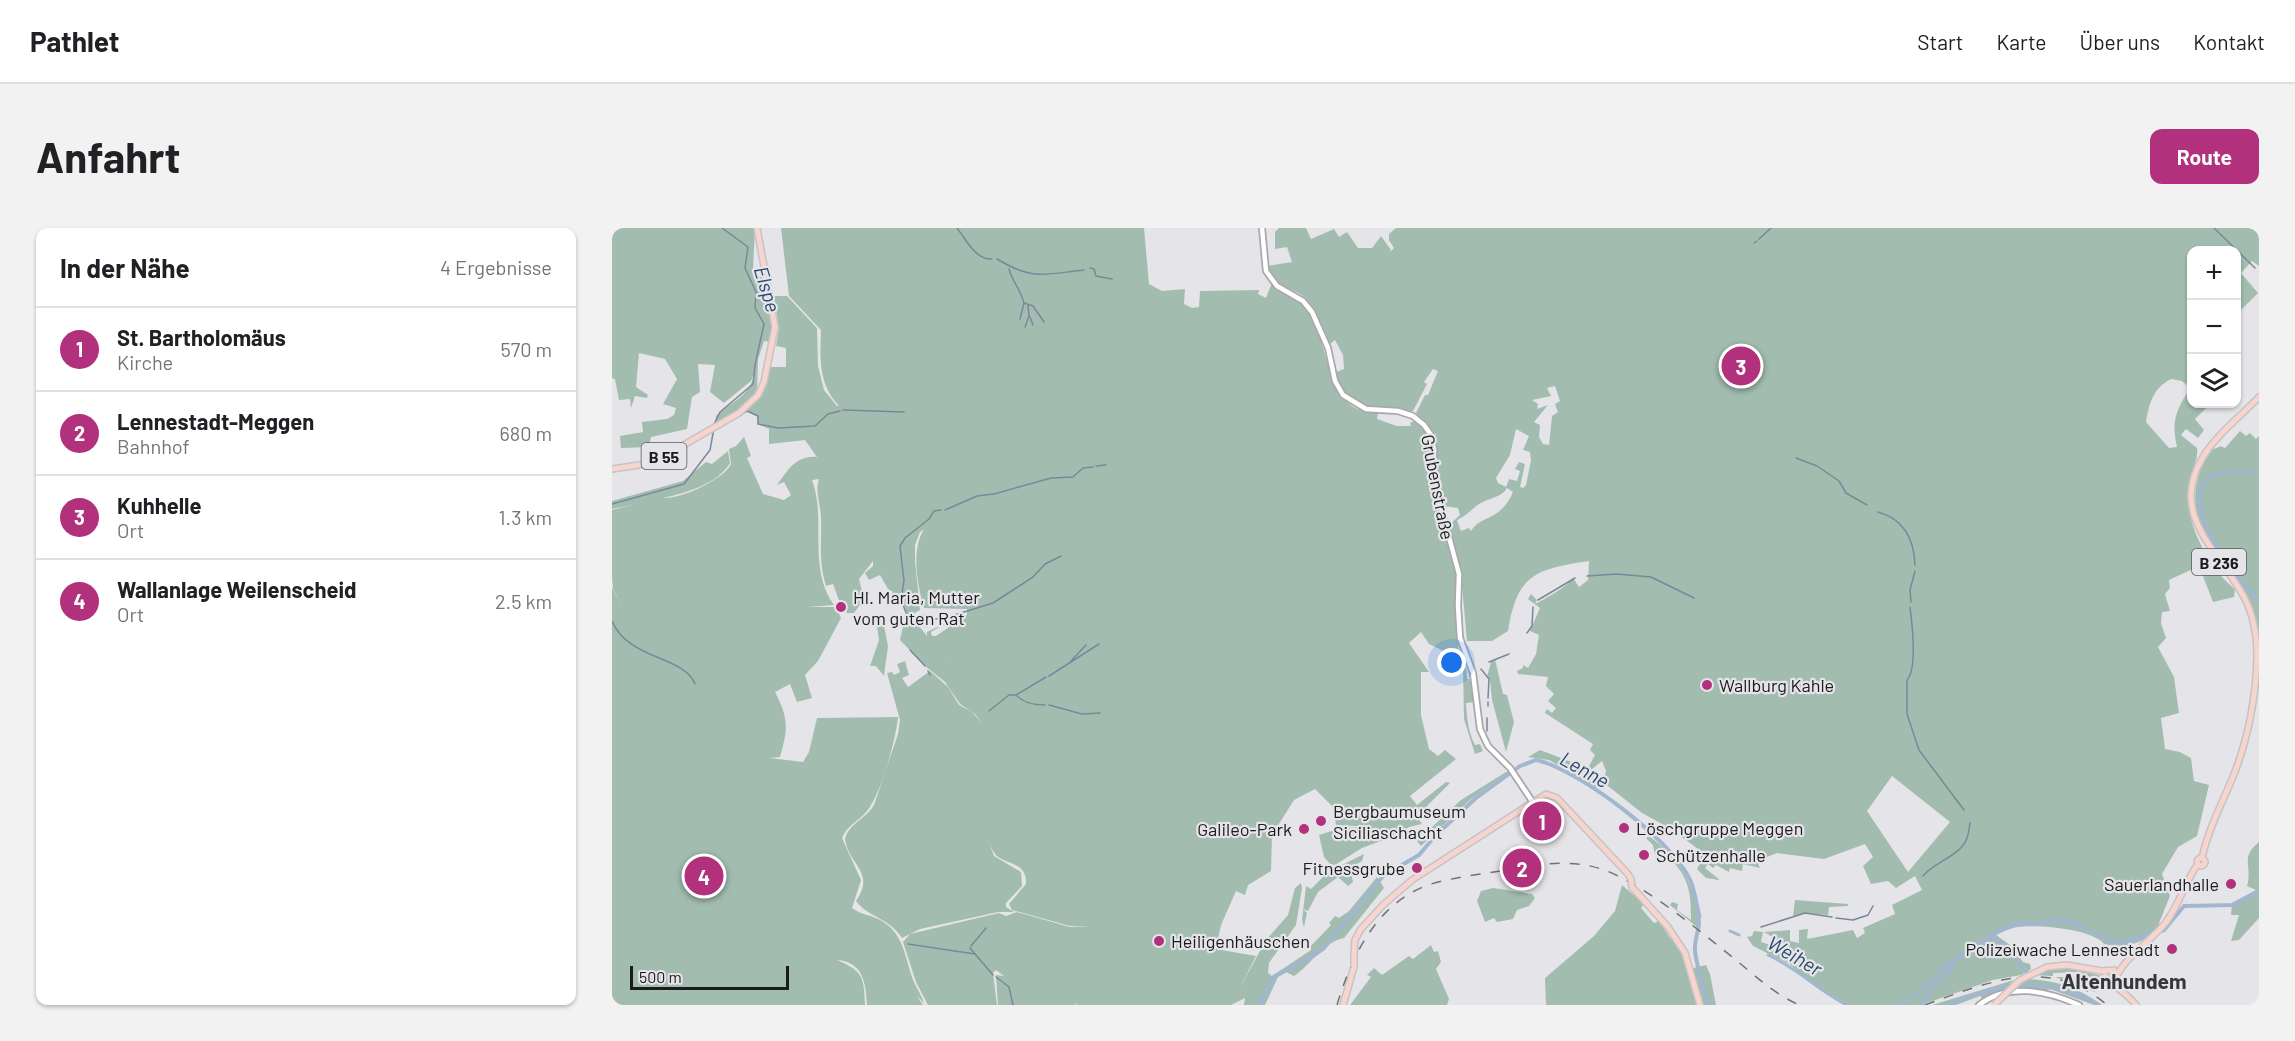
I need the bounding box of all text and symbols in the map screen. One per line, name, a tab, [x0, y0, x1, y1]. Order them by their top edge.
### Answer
text: Pathlet	[30, 24, 119, 58]
text: Start	[1917, 29, 1964, 54]
text: Karte	[1997, 29, 2047, 54]
text: Über uns	[2080, 29, 2160, 54]
text: Kontakt	[2193, 29, 2265, 54]
button: Route	[2150, 129, 2259, 184]
text: Anfahrt	[36, 131, 181, 181]
map controls	[2187, 246, 2241, 408]
button: +	[2187, 246, 2241, 300]
text: In der Nähe	[60, 252, 190, 283]
text: 4 Ergebnisse	[440, 255, 552, 279]
water label: Elspe	[750, 263, 786, 315]
button: −	[2187, 300, 2241, 354]
text: St. Bartholomäus	[117, 324, 286, 350]
text: 1	[76, 337, 83, 361]
text: 570 m	[500, 337, 552, 361]
pin: 3	[1722, 344, 1760, 388]
text: Kirche	[117, 350, 173, 374]
button: layers	[2187, 354, 2241, 408]
text: Lennestadt-Meggen	[117, 408, 314, 434]
text: 2	[74, 421, 85, 445]
text: 680 m	[499, 421, 552, 445]
street label: Grubenstraße	[1417, 432, 1459, 542]
text: Bahnhof	[117, 434, 190, 458]
road number: B 55	[641, 443, 686, 469]
text: Kuhhelle	[117, 492, 202, 518]
text: 3	[74, 505, 85, 529]
text: 1.3 km	[499, 505, 552, 529]
text: Ort	[117, 518, 144, 542]
road number: B 236	[2192, 549, 2246, 575]
text: Wallanlage Weilenscheid	[117, 576, 356, 602]
place label: Hl. Maria, Mutter vom guten Rat	[853, 586, 980, 629]
text: 4	[73, 589, 86, 613]
text: 2.5 km	[495, 589, 552, 613]
marker: Hl. Maria, Mutter vom guten Rat	[834, 600, 848, 614]
text: Ort	[117, 602, 144, 626]
your location	[1437, 648, 1466, 677]
place label: Wallburg Kahle	[1719, 674, 1834, 696]
marker: Wallburg Kahle	[1700, 678, 1714, 692]
water label: Lenne	[1556, 746, 1614, 792]
pin: 1	[1522, 798, 1562, 844]
place label: Bergbaumuseum Siciliaschacht	[1333, 800, 1466, 843]
marker: Bergbaumuseum Siciliaschacht	[1314, 814, 1328, 828]
place label: Löschgruppe Meggen	[1636, 817, 1803, 839]
place label: Galileo-Park	[1197, 818, 1292, 840]
marker: Löschgruppe Meggen	[1617, 821, 1631, 835]
marker: Galileo-Park	[1297, 822, 1311, 836]
place label: Schützenhalle	[1656, 844, 1766, 866]
pin: 2	[1502, 846, 1542, 890]
marker: Schützenhalle	[1637, 848, 1651, 862]
pin: 4	[684, 854, 724, 898]
place label: Fitnessgrube	[1302, 857, 1405, 879]
marker: Fitnessgrube	[1410, 861, 1424, 875]
place label: Sauerlandhalle	[2104, 873, 2219, 895]
marker: Sauerlandhalle	[2224, 877, 2238, 891]
place label: Heiligenhäuschen	[1171, 930, 1310, 952]
water label: Weiher	[1763, 930, 1827, 981]
marker: Heiligenhäuschen	[1152, 934, 1166, 948]
place label: Polizeiwache Lennestadt	[1966, 938, 2160, 960]
marker: Polizeiwache Lennestadt	[2165, 942, 2179, 956]
scale bar	[630, 963, 789, 990]
text: 500 m	[639, 967, 682, 986]
district label: Altenhundem	[2061, 968, 2187, 993]

